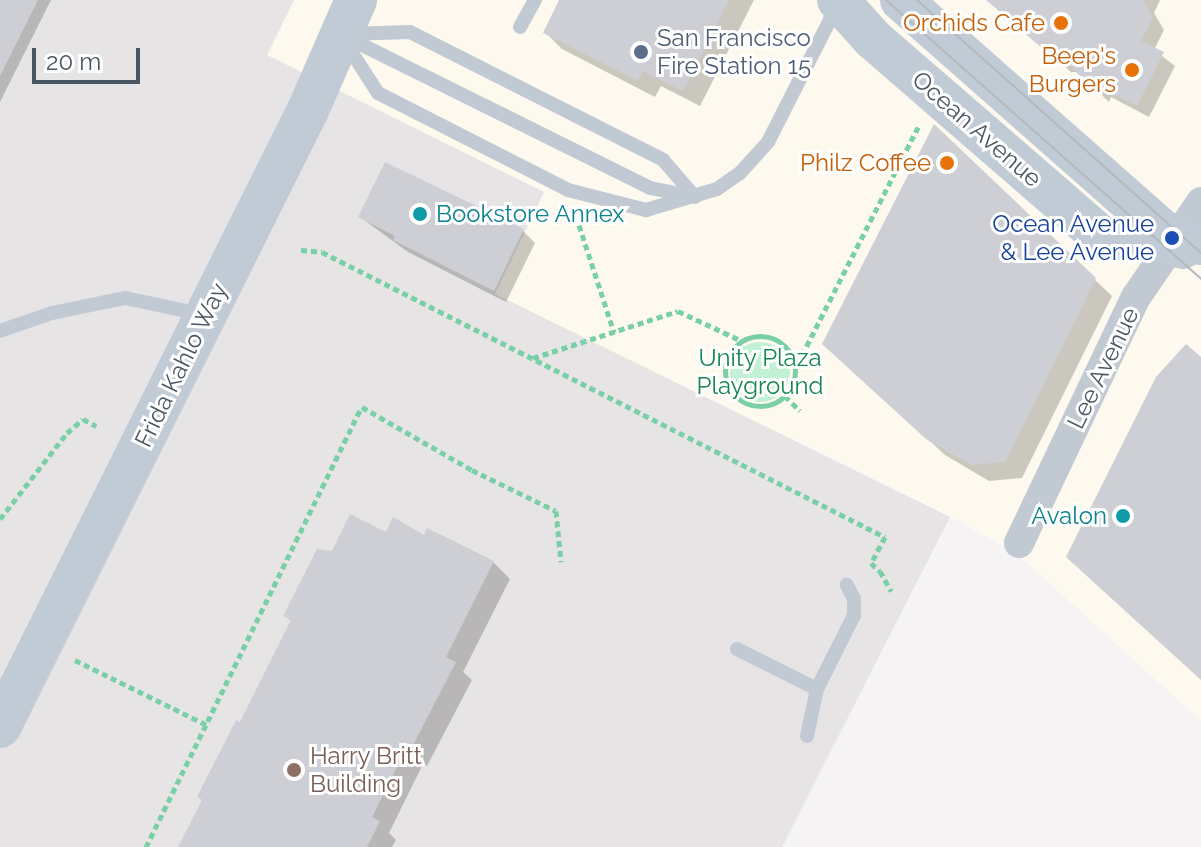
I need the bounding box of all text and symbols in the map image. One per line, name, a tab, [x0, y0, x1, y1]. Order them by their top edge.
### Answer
place label: Orchids Cafe	[903, 9, 1045, 37]
marker: Orchids Cafe	[1052, 14, 1070, 32]
place label: San Francisco Fire Station 15	[657, 24, 811, 80]
scale bar	[36, 32, 144, 82]
place label: Beep's Burgers	[1029, 42, 1116, 98]
marker: San Francisco Fire Station 15	[632, 43, 650, 61]
text: 20 m	[46, 47, 101, 76]
marker: Beep's Burgers	[1123, 61, 1141, 79]
street label: Ocean Avenue	[906, 65, 1048, 193]
place label: Philz Coffee	[800, 149, 931, 177]
marker: Philz Coffee	[938, 154, 956, 172]
place label: Bookstore Annex	[436, 200, 625, 228]
marker: Bookstore Annex	[411, 205, 429, 223]
place label: Ocean Avenue & Lee Avenue	[991, 210, 1154, 266]
marker: Ocean Avenue & Lee Avenue	[1161, 227, 1183, 249]
street label: Frida Kahlo Way	[129, 278, 233, 452]
street label: Lee Avenue	[1061, 302, 1145, 434]
park label: Unity Plaza Playground	[696, 344, 824, 400]
place label: Avalon	[1031, 502, 1107, 530]
marker: Avalon	[1114, 507, 1132, 525]
place label: Harry Britt Building	[310, 742, 422, 798]
marker: Harry Britt Building	[285, 761, 303, 779]

